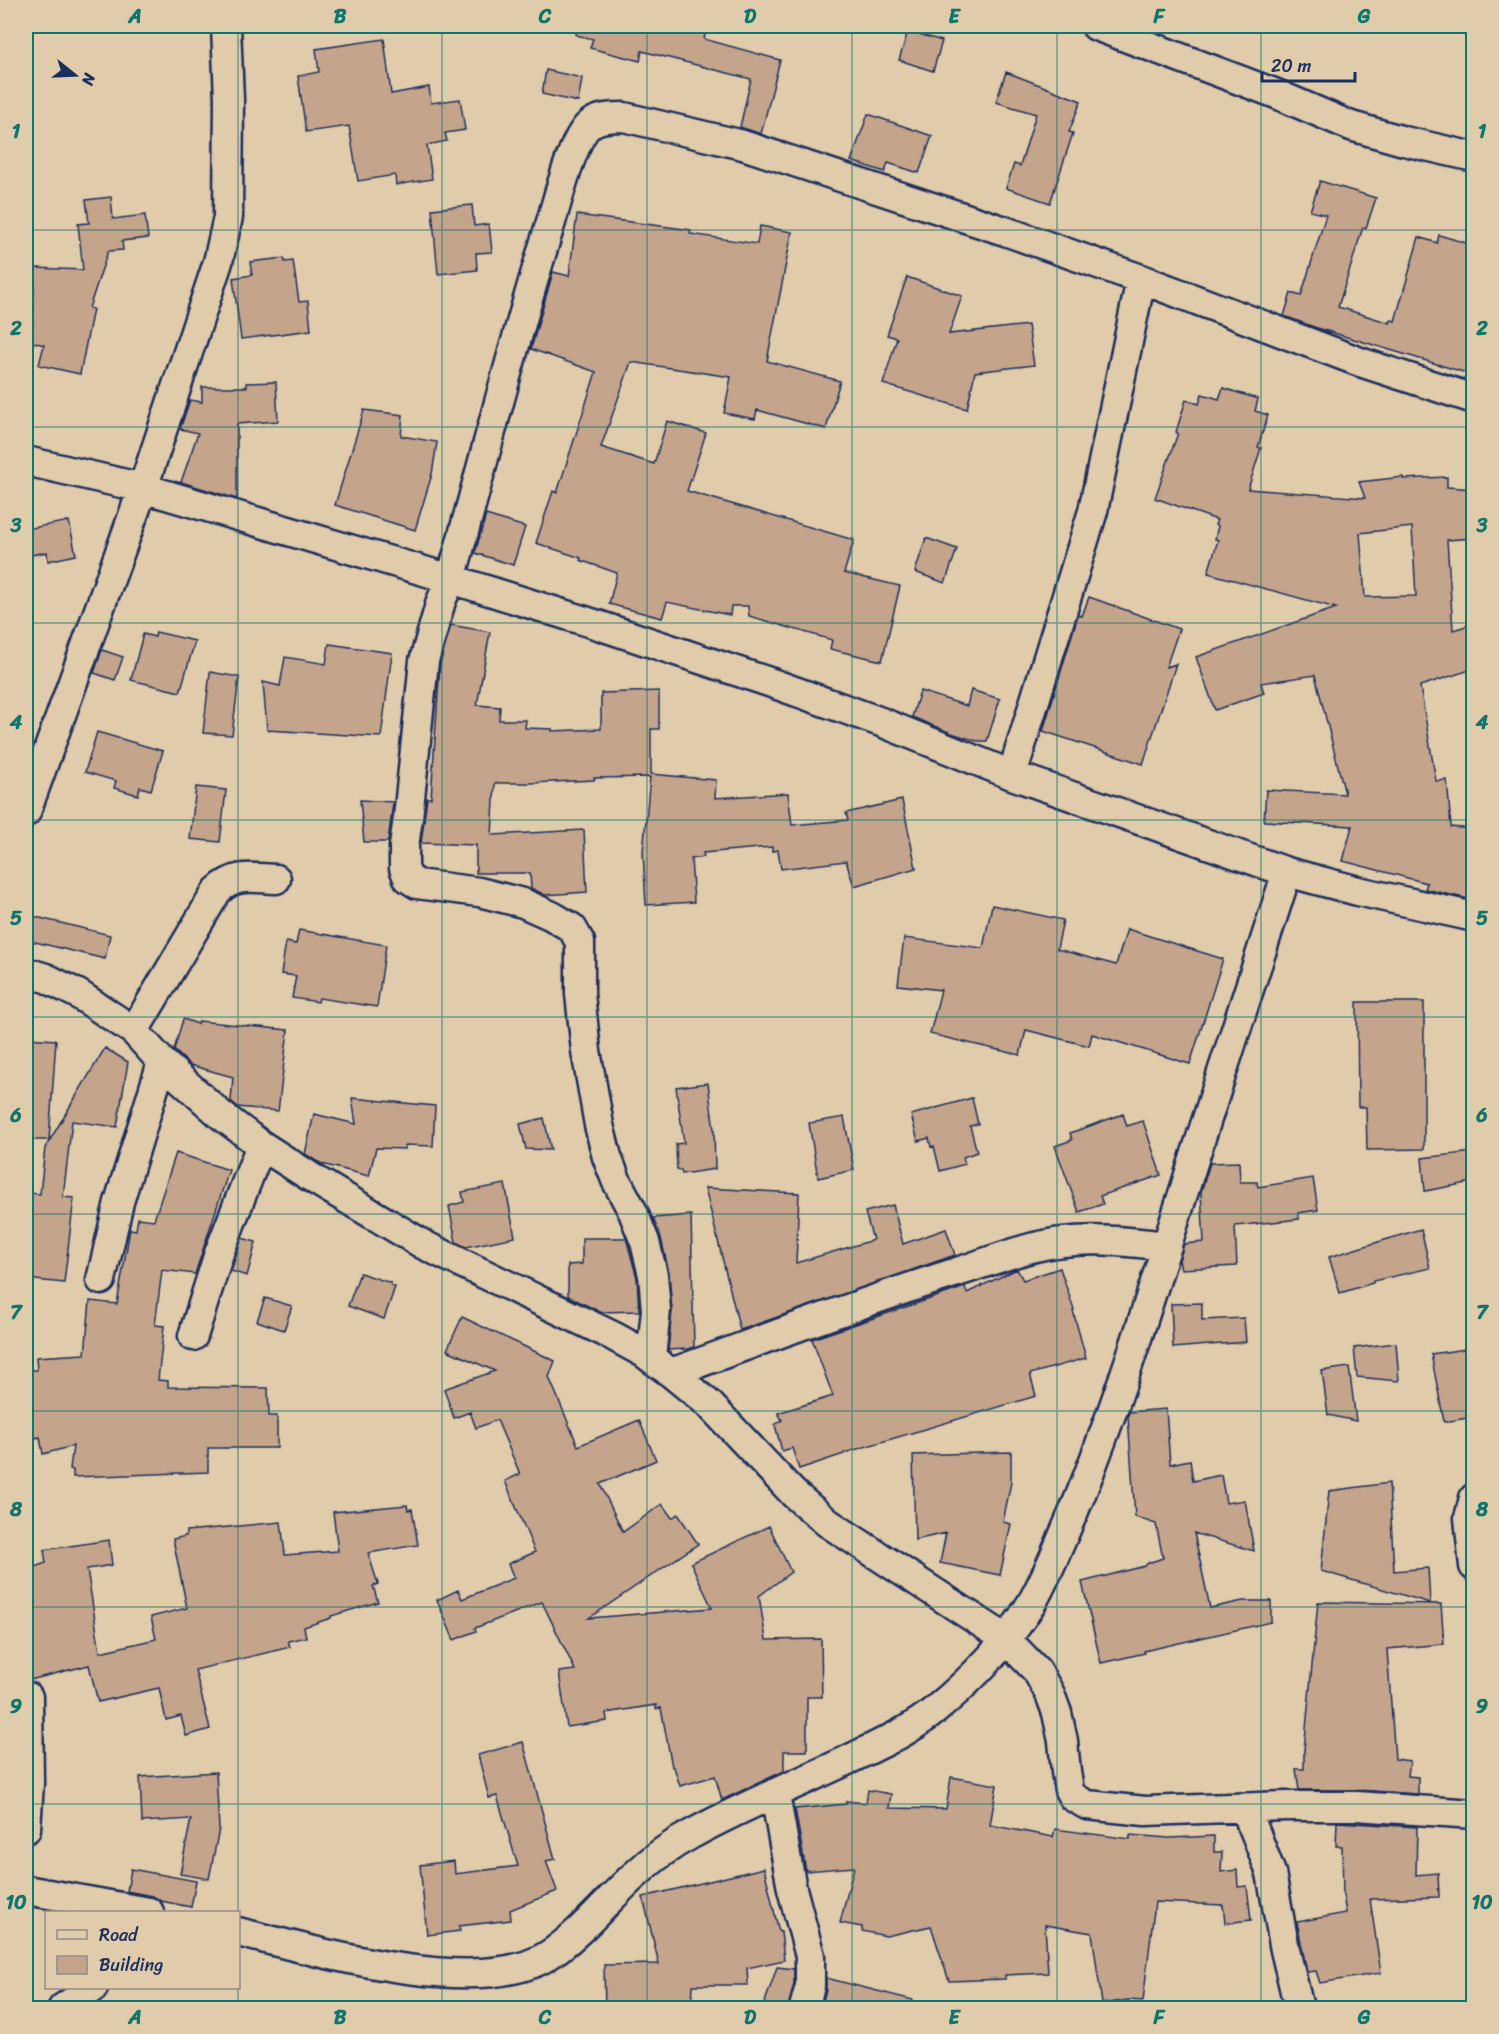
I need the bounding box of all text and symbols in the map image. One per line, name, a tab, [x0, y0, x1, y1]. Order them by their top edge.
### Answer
text: A	[127, 0, 142, 34]
text: B	[334, 0, 347, 34]
text: C	[538, 0, 552, 34]
text: D	[744, 0, 757, 34]
text: E	[948, 0, 961, 34]
text: F	[1153, 0, 1166, 34]
text: G	[1357, 0, 1371, 34]
north arrow	[45, 45, 105, 105]
scale bar	[1262, 45, 1355, 83]
text: 20 m	[1271, 50, 1311, 82]
text: N	[73, 69, 105, 90]
text: 1	[12, 114, 21, 149]
text: 1	[1478, 114, 1487, 149]
text: 2	[9, 311, 22, 346]
text: 2	[1475, 311, 1488, 346]
text: 3	[10, 508, 22, 543]
text: 3	[1476, 508, 1488, 543]
text: 4	[9, 705, 23, 740]
text: 4	[1475, 705, 1489, 740]
text: 5	[10, 901, 22, 936]
text: 5	[1476, 901, 1488, 936]
text: 6	[9, 1098, 22, 1133]
text: 6	[1475, 1098, 1488, 1133]
text: 7	[10, 1295, 23, 1330]
text: 7	[1476, 1295, 1489, 1330]
text: 8	[9, 1492, 23, 1527]
text: 8	[1475, 1492, 1489, 1527]
text: 9	[10, 1689, 22, 1724]
text: 9	[1476, 1689, 1488, 1724]
text: 10	[5, 1885, 27, 1920]
text: 10	[1471, 1885, 1493, 1920]
legend	[45, 1911, 240, 1989]
text: Road	[99, 1919, 139, 1951]
text: Building	[99, 1949, 163, 1981]
text: A	[127, 2000, 142, 2034]
text: B	[334, 2000, 347, 2034]
text: C	[538, 2000, 552, 2034]
text: D	[744, 2000, 757, 2034]
text: E	[948, 2000, 961, 2034]
text: F	[1153, 2000, 1166, 2034]
text: G	[1357, 2000, 1371, 2034]

